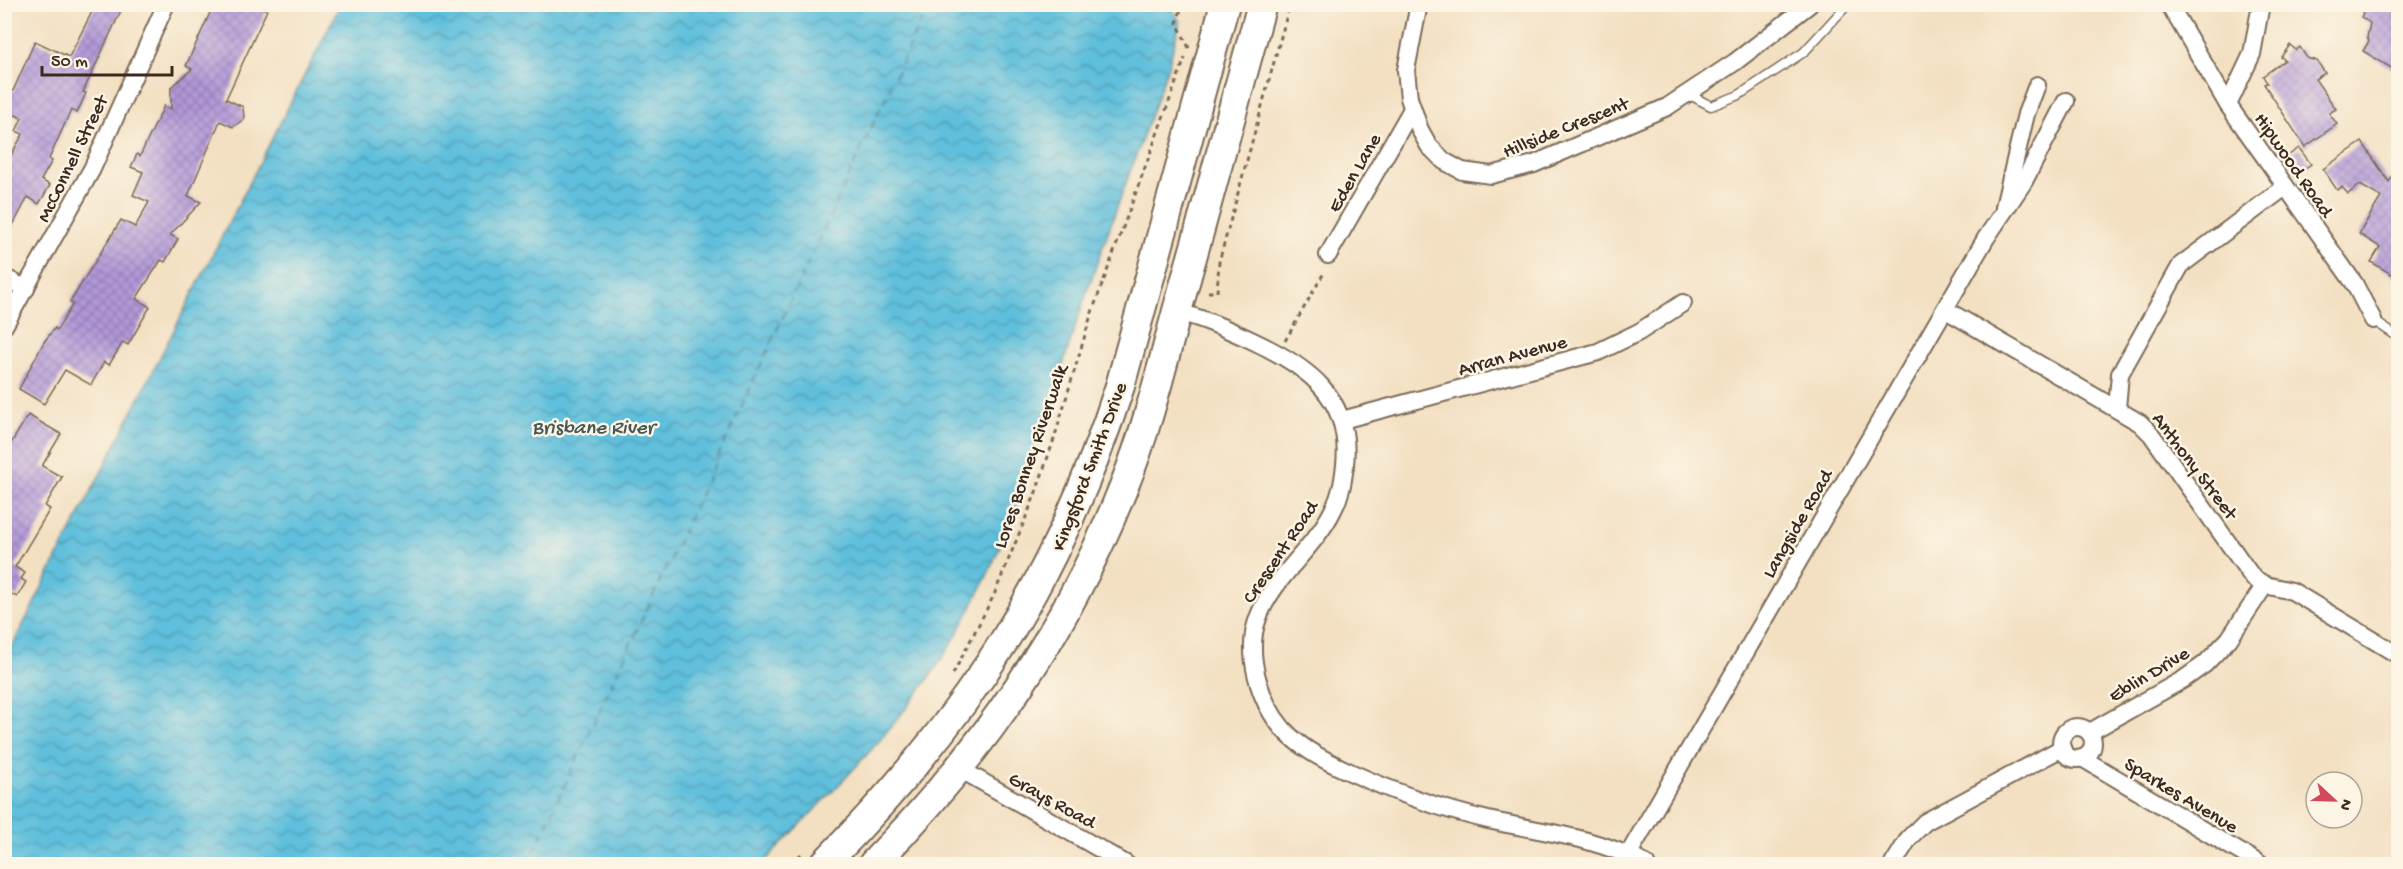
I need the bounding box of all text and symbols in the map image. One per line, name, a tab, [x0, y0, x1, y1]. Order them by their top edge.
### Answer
scale bar	[42, 39, 172, 77]
text: 50 m	[51, 52, 88, 73]
street label: McConnell Street	[34, 91, 116, 227]
street label: Hillside Crescent	[1500, 93, 1634, 165]
street label: Hipwood Road	[2248, 109, 2338, 224]
street label: Eden Lane	[1324, 130, 1388, 217]
street label: Arran Avenue	[1456, 332, 1570, 383]
street label: Lores Bonney Riverwalk	[990, 360, 1075, 552]
street label: Kingsford Smith Drive	[1049, 379, 1134, 555]
street label: Anthony Street	[2146, 409, 2242, 527]
water label: Brisbane River	[532, 417, 659, 442]
street label: Langside Road	[1759, 464, 1840, 583]
street label: Crescent Road	[1239, 495, 1326, 609]
street label: Eblin Drive	[2105, 643, 2195, 709]
street label: Sparkes Avenue	[2119, 754, 2242, 840]
street label: Grays Road	[1004, 769, 1101, 837]
north arrow	[2304, 770, 2364, 830]
text: N	[2334, 796, 2355, 813]

